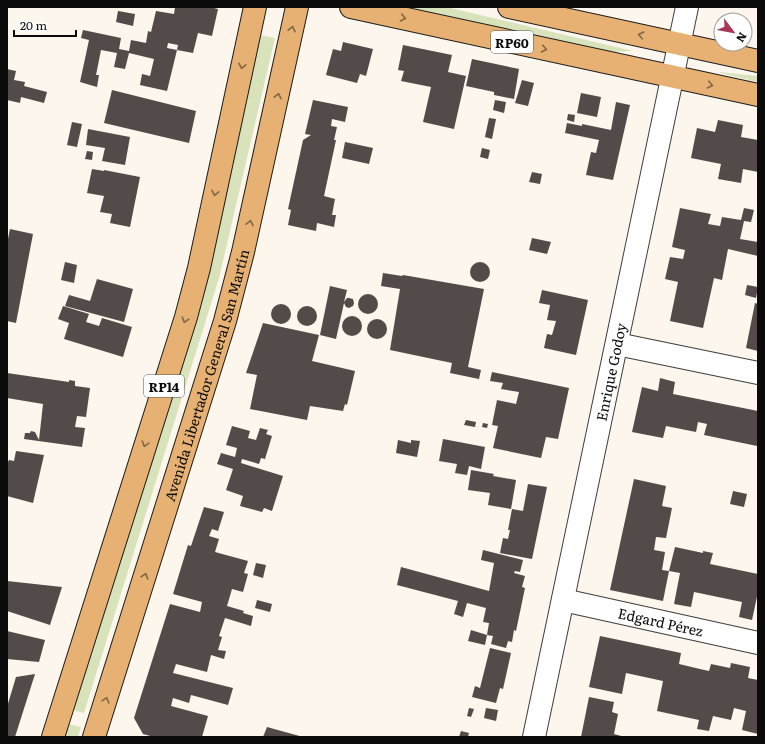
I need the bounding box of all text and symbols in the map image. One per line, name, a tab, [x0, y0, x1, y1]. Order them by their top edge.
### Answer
scale bar	[14, 12, 76, 38]
north arrow	[713, 12, 753, 52]
one-way arrow	[400, 14, 406, 22]
text: 20 m	[20, 16, 47, 34]
one-way arrow	[288, 26, 296, 33]
text: N	[733, 30, 752, 46]
road number: RP60	[491, 31, 533, 53]
one-way arrow	[638, 32, 644, 40]
one-way arrow	[541, 44, 547, 52]
one-way arrow	[239, 63, 247, 69]
one-way arrow	[707, 80, 713, 88]
one-way arrow	[273, 93, 281, 99]
one-way arrow	[212, 190, 220, 197]
one-way arrow	[245, 220, 253, 226]
street label: Avenida Libertador General San Martín	[159, 247, 253, 504]
one-way arrow	[181, 316, 190, 323]
street label: Enrique Godoy	[590, 320, 631, 423]
road number: RP14	[144, 375, 184, 397]
one-way arrow	[142, 440, 150, 447]
one-way arrow	[140, 572, 149, 579]
street label: Edgard Pérez	[616, 602, 705, 641]
one-way arrow	[101, 696, 110, 703]

